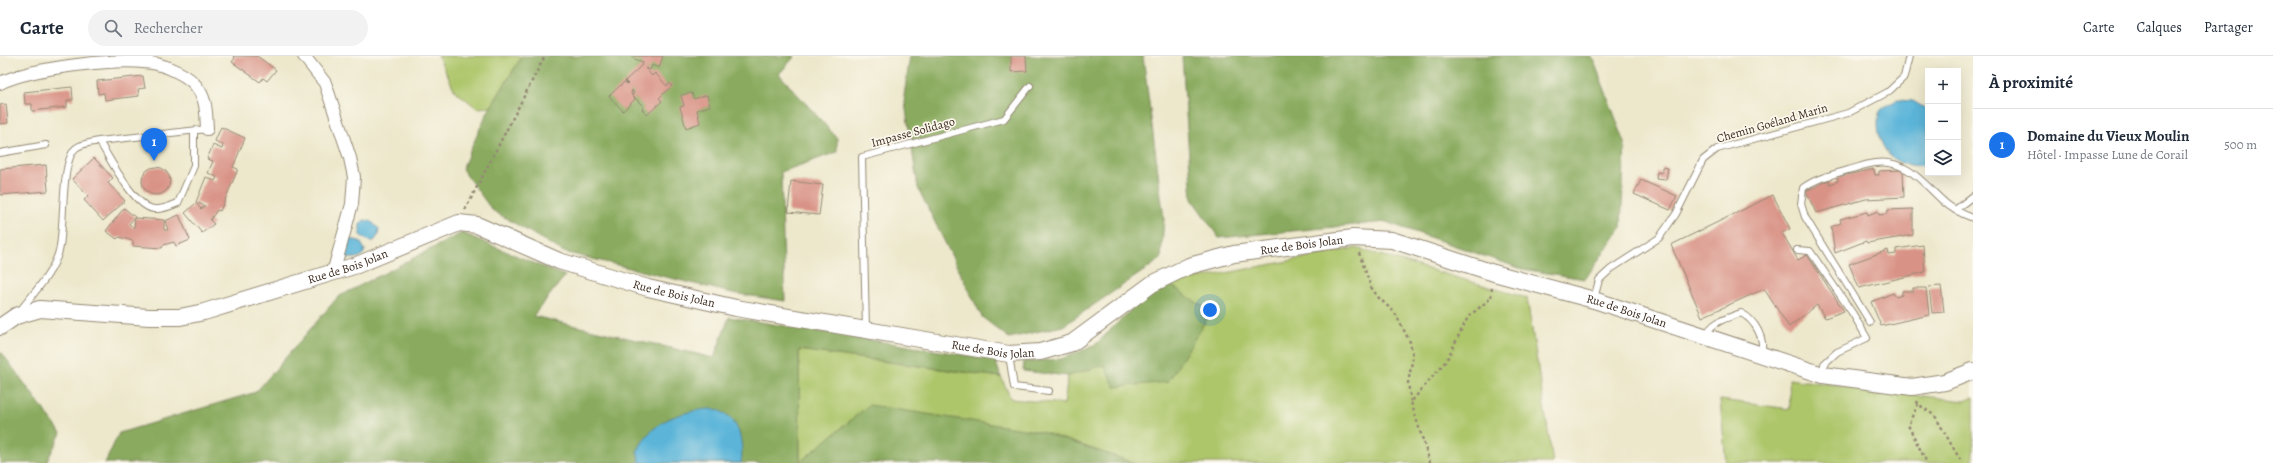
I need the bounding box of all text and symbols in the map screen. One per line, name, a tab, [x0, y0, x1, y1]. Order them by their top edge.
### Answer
search box	[88, 10, 368, 46]
text: Carte	[20, 15, 64, 41]
icon: search	[102, 17, 124, 39]
text: Rechercher	[134, 18, 203, 38]
text: Carte	[2083, 18, 2114, 37]
text: Calques	[2136, 18, 2182, 37]
text: Partager	[2204, 18, 2253, 37]
map controls	[1925, 68, 1961, 176]
button: +	[1925, 68, 1961, 104]
text: À proximité	[1989, 71, 2073, 94]
street label: Chemin Goéland Marin	[1715, 99, 1830, 147]
button: −	[1925, 104, 1961, 140]
street label: Impasse Solidago	[869, 113, 957, 151]
text: Domaine du Vieux Moulin	[2027, 126, 2189, 146]
pin: 1	[141, 128, 167, 161]
text: 1	[2000, 136, 2004, 153]
text: 500 m	[2224, 136, 2257, 153]
button: layers	[1925, 140, 1961, 176]
text: Hôtel · Impasse Lune de Corail	[2027, 146, 2188, 163]
street label: Rue de Bois Jolan	[1259, 231, 1345, 258]
street label: Rue de Bois Jolan	[306, 245, 391, 288]
street label: Rue de Bois Jolan	[631, 276, 717, 311]
street label: Rue de Bois Jolan	[1585, 290, 1669, 331]
your location	[1200, 300, 1220, 320]
street label: Rue de Bois Jolan	[950, 336, 1035, 362]

